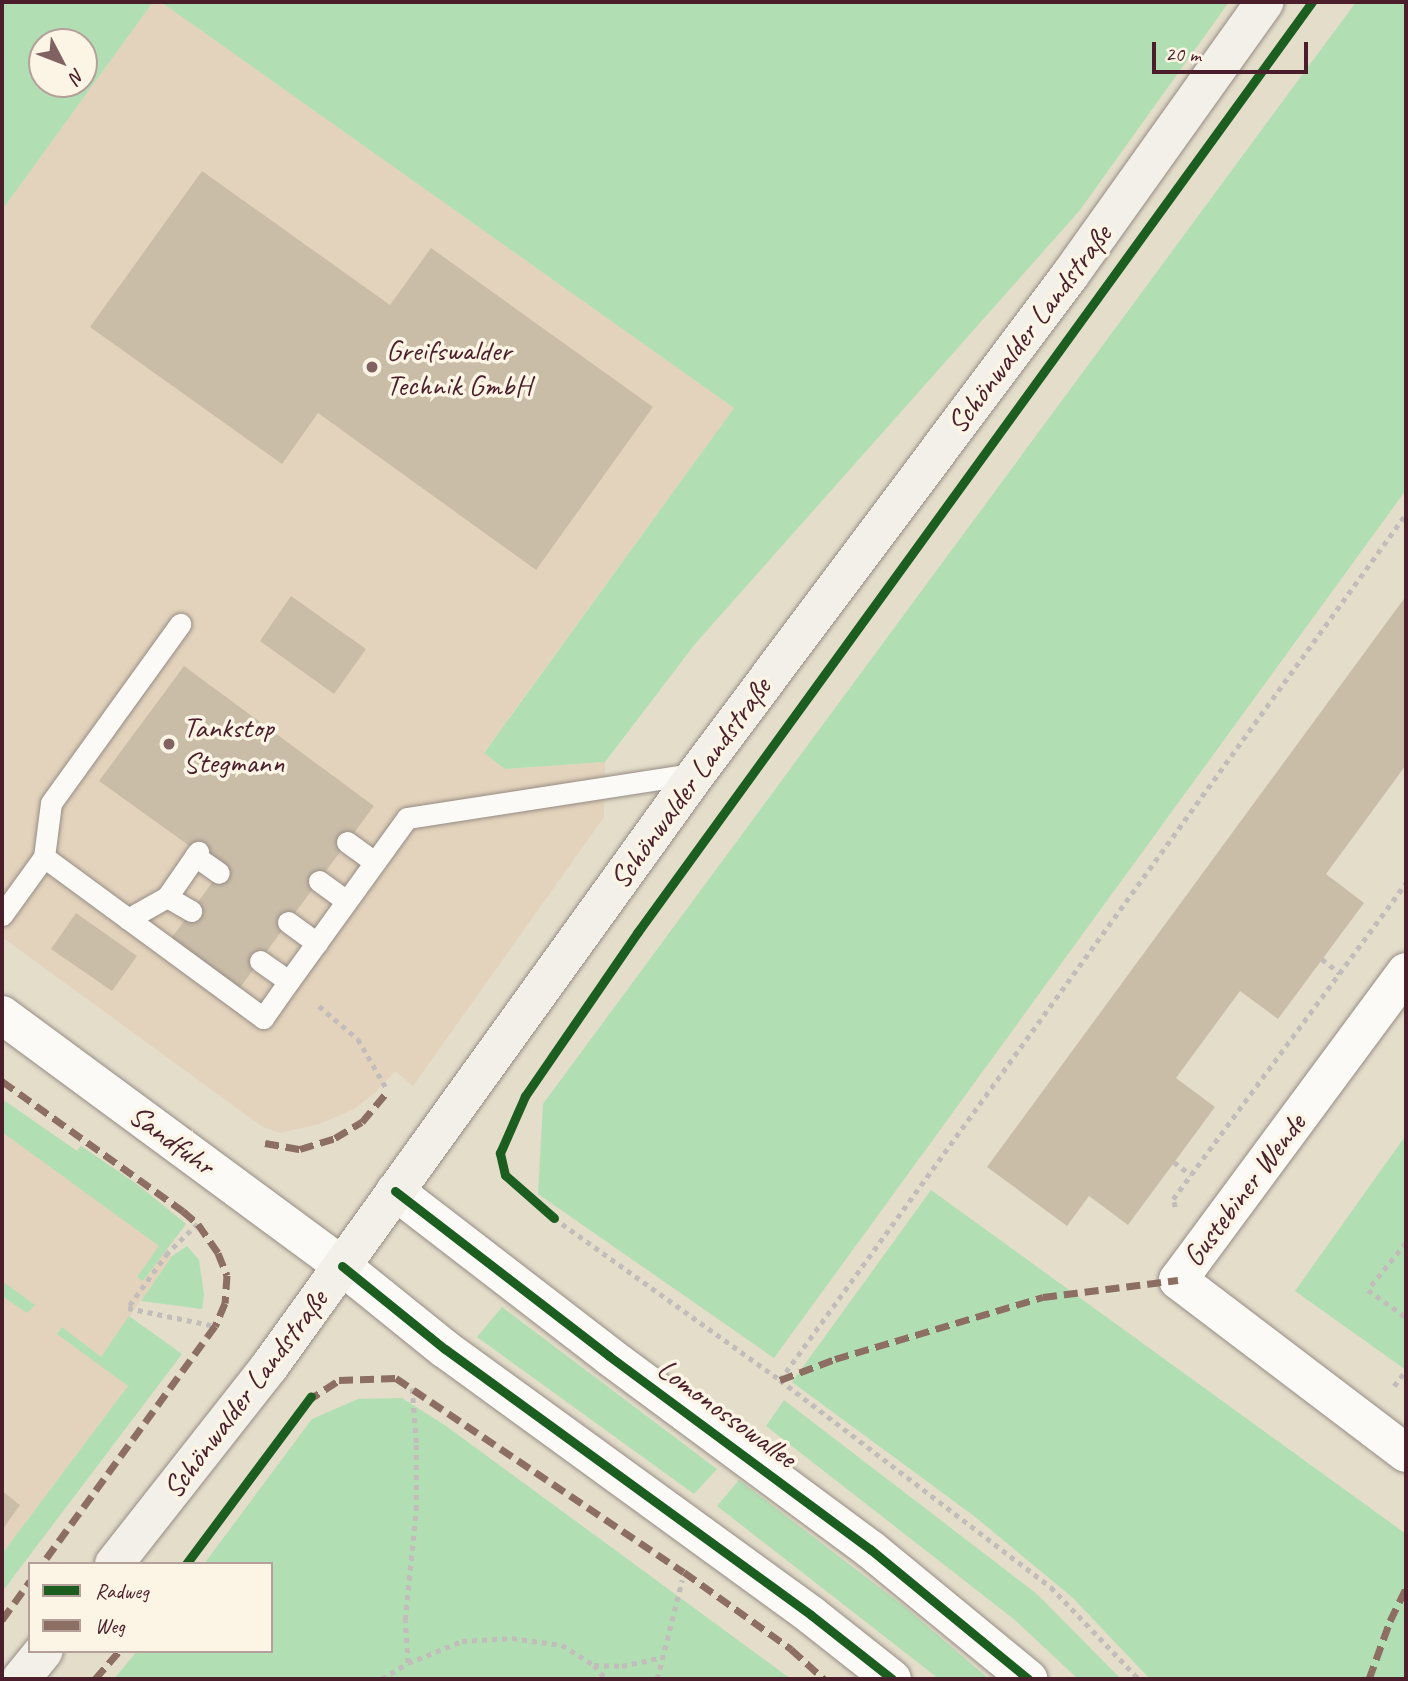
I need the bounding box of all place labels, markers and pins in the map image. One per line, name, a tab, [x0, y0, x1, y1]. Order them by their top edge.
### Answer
place label: Greifswalder Technik GmbH	[386, 332, 530, 402]
marker: Greifswalder Technik GmbH	[364, 359, 380, 375]
place label: Tankstop Stegmann	[183, 709, 284, 780]
marker: Tankstop Stegmann	[161, 736, 177, 752]

